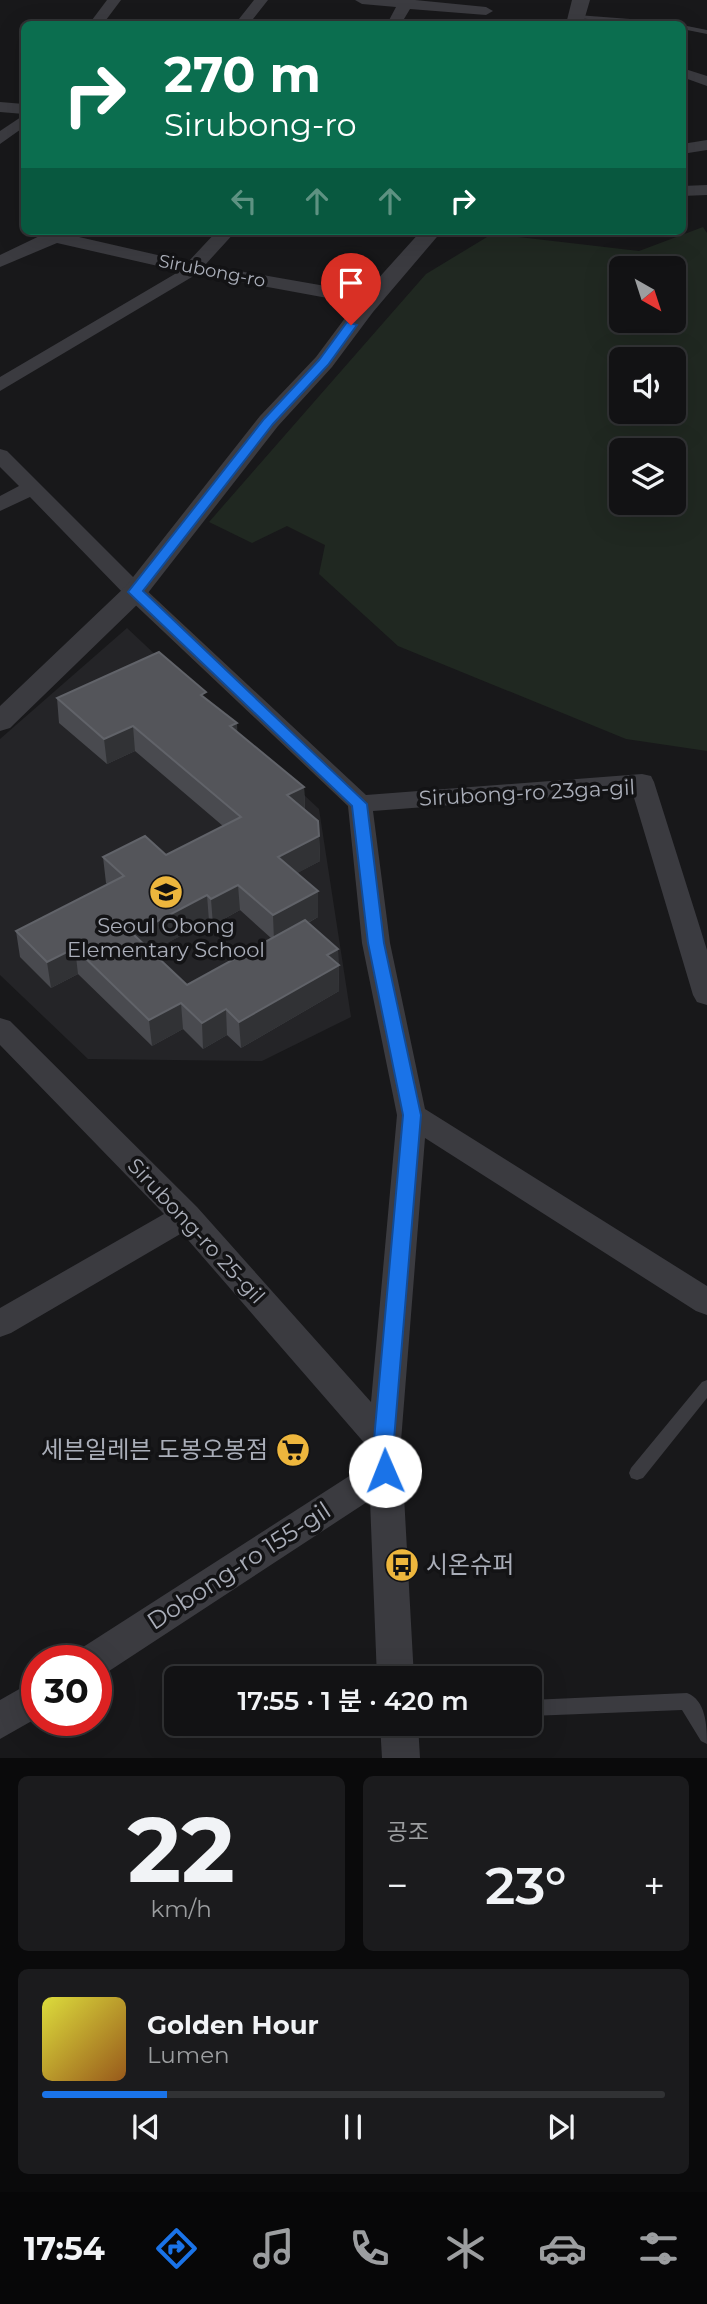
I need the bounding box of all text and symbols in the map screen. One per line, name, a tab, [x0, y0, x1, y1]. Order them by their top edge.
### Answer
text: 270 m	[164, 45, 321, 104]
icon: right	[49, 49, 140, 140]
text: Sirubong-ro	[164, 105, 357, 144]
icon: left	[225, 182, 263, 220]
icon: ahead	[298, 182, 336, 220]
icon: ahead	[371, 182, 409, 220]
icon: right	[444, 182, 482, 220]
street label: Sirubong-ro	[157, 250, 267, 292]
pin	[321, 253, 381, 325]
north arrow	[609, 256, 686, 332]
map controls	[609, 256, 686, 515]
icon: arrive	[332, 264, 370, 302]
button: sound	[609, 347, 686, 424]
button: layers	[609, 438, 686, 515]
street label: Sirubong-ro 23ga-gil	[418, 774, 636, 811]
school or university icon: Seoul Obong Elementary School	[147, 873, 185, 911]
place label: Seoul Obong Elementary School	[67, 913, 265, 962]
street label: Sirubong-ro 25-gil	[123, 1153, 270, 1309]
supermarket icon: 세븐일레븐 도봉오봉점	[274, 1431, 312, 1469]
position arrow	[348, 1434, 422, 1508]
place label: 세븐일레븐 도봉오봉점	[41, 1435, 268, 1464]
street label: Dobong-ro 155-gil	[141, 1495, 336, 1636]
bus stop icon: 시온슈퍼	[383, 1546, 421, 1584]
place label: 시온슈퍼	[426, 1550, 514, 1579]
speed limit sign: 30	[21, 1645, 112, 1736]
text: 17:55 · 1 분 · 420 m	[237, 1685, 469, 1717]
text: 22	[128, 1794, 235, 1905]
text: 공조	[387, 1818, 429, 1846]
text: 23°	[485, 1854, 567, 1917]
text: −	[387, 1862, 408, 1909]
text: +	[643, 1862, 665, 1909]
text: km/h	[151, 1895, 212, 1923]
text: Golden Hour	[147, 2009, 319, 2041]
text: Lumen	[147, 2041, 230, 2069]
icon: previous	[127, 2108, 165, 2146]
icon: pause	[334, 2108, 372, 2146]
icon: next	[542, 2108, 580, 2146]
icon: directions	[152, 2224, 201, 2273]
icon: music	[249, 2224, 298, 2273]
icon: phone	[345, 2224, 394, 2273]
icon: climate	[441, 2224, 490, 2273]
icon: car	[538, 2224, 587, 2273]
icon: filters	[634, 2224, 683, 2273]
text: 17:54	[24, 2229, 105, 2268]

